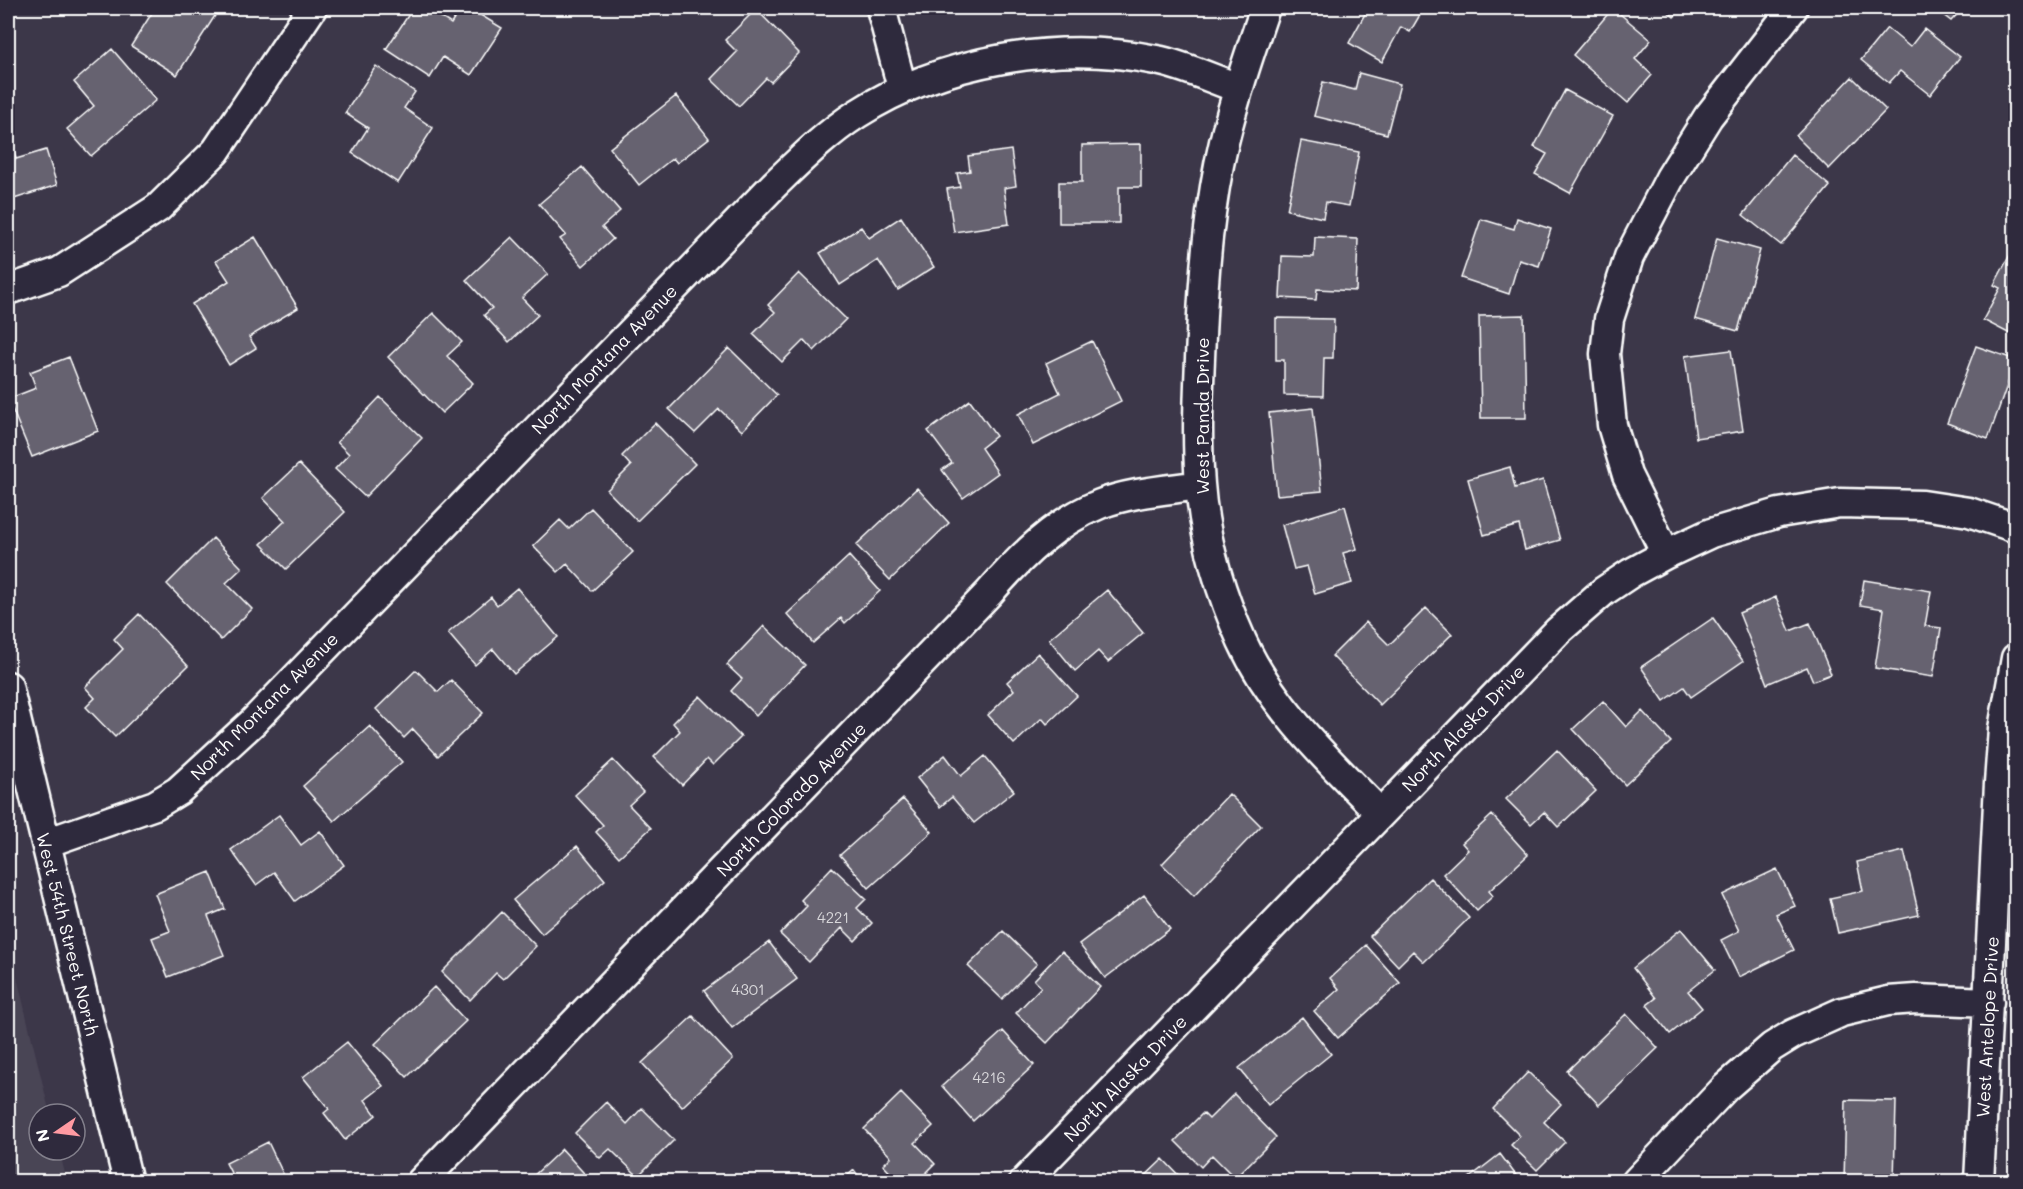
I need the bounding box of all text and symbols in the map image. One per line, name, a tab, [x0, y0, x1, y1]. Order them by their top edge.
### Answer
street label: North Montana Avenue	[526, 279, 682, 439]
street label: West Panda Drive	[1190, 337, 1214, 495]
street label: North Montana Avenue	[185, 627, 343, 785]
street label: North Alaska Drive	[1396, 659, 1530, 797]
street label: North Colorado Avenue	[711, 717, 871, 881]
street label: West 54th Street North	[31, 830, 105, 1038]
house number: 4221	[817, 907, 849, 927]
street label: West Antelope Drive	[1970, 936, 2004, 1118]
house number: 4301	[731, 979, 765, 999]
street label: North Alaska Drive	[1058, 1009, 1192, 1147]
house number: 4216	[973, 1067, 1005, 1087]
north arrow	[27, 1102, 87, 1162]
text: N	[30, 1127, 54, 1144]

